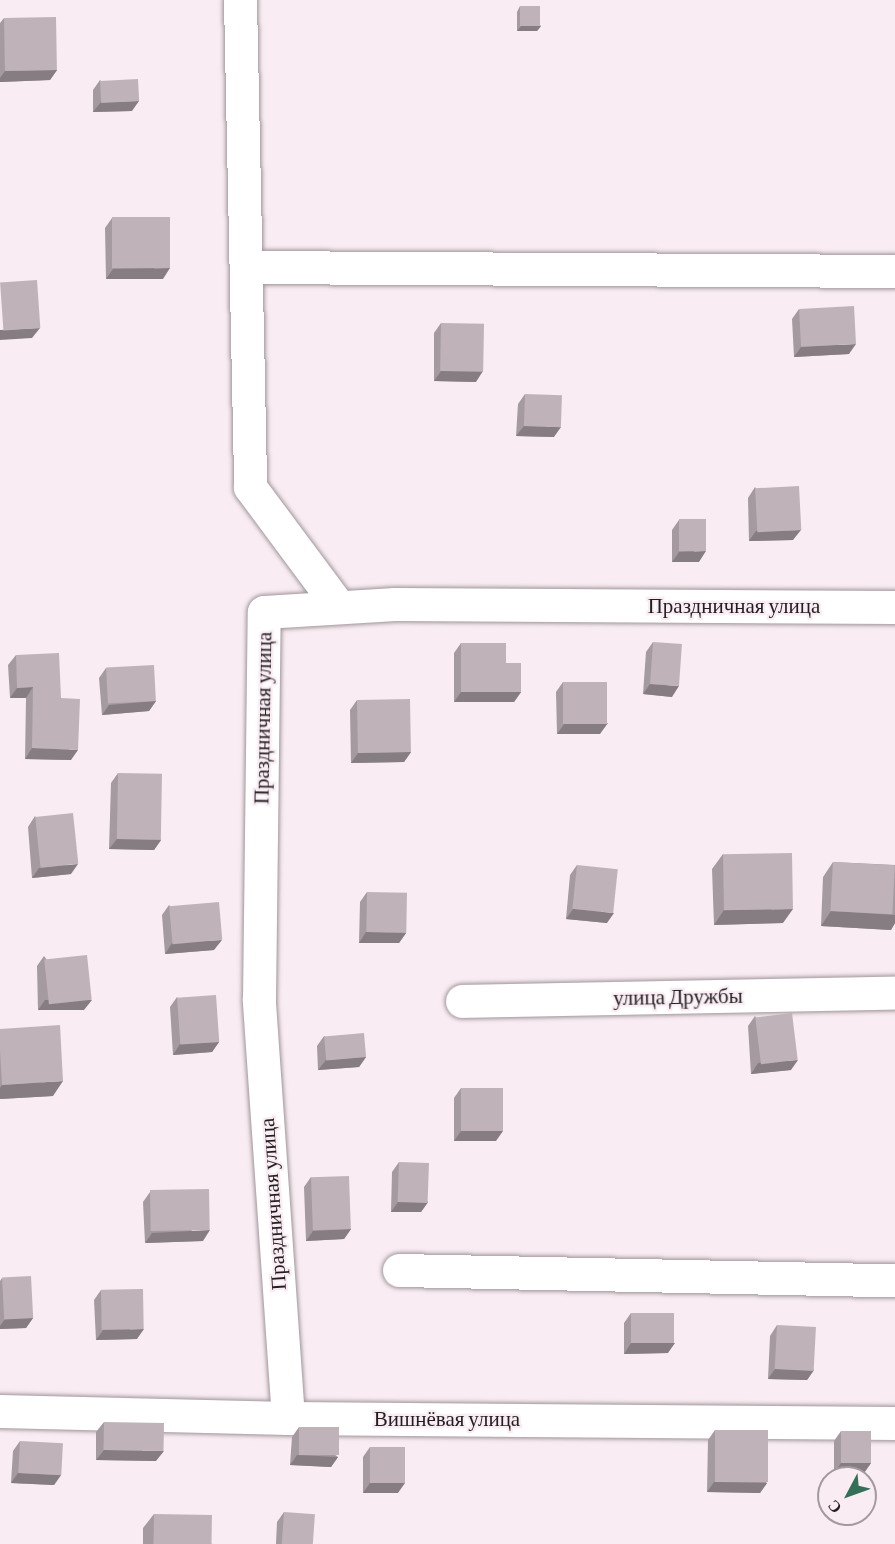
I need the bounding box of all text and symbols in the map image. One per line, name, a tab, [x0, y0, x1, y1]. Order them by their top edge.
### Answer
street label: Праздничная улица	[648, 593, 820, 619]
street label: Праздничная улица	[249, 631, 277, 805]
street label: улица Дружбы	[613, 983, 743, 1011]
street label: Праздничная улица	[254, 1117, 292, 1291]
street label: Вишнёвая улица	[374, 1406, 520, 1432]
north arrow	[817, 1466, 877, 1526]
text: С	[824, 1497, 845, 1517]

